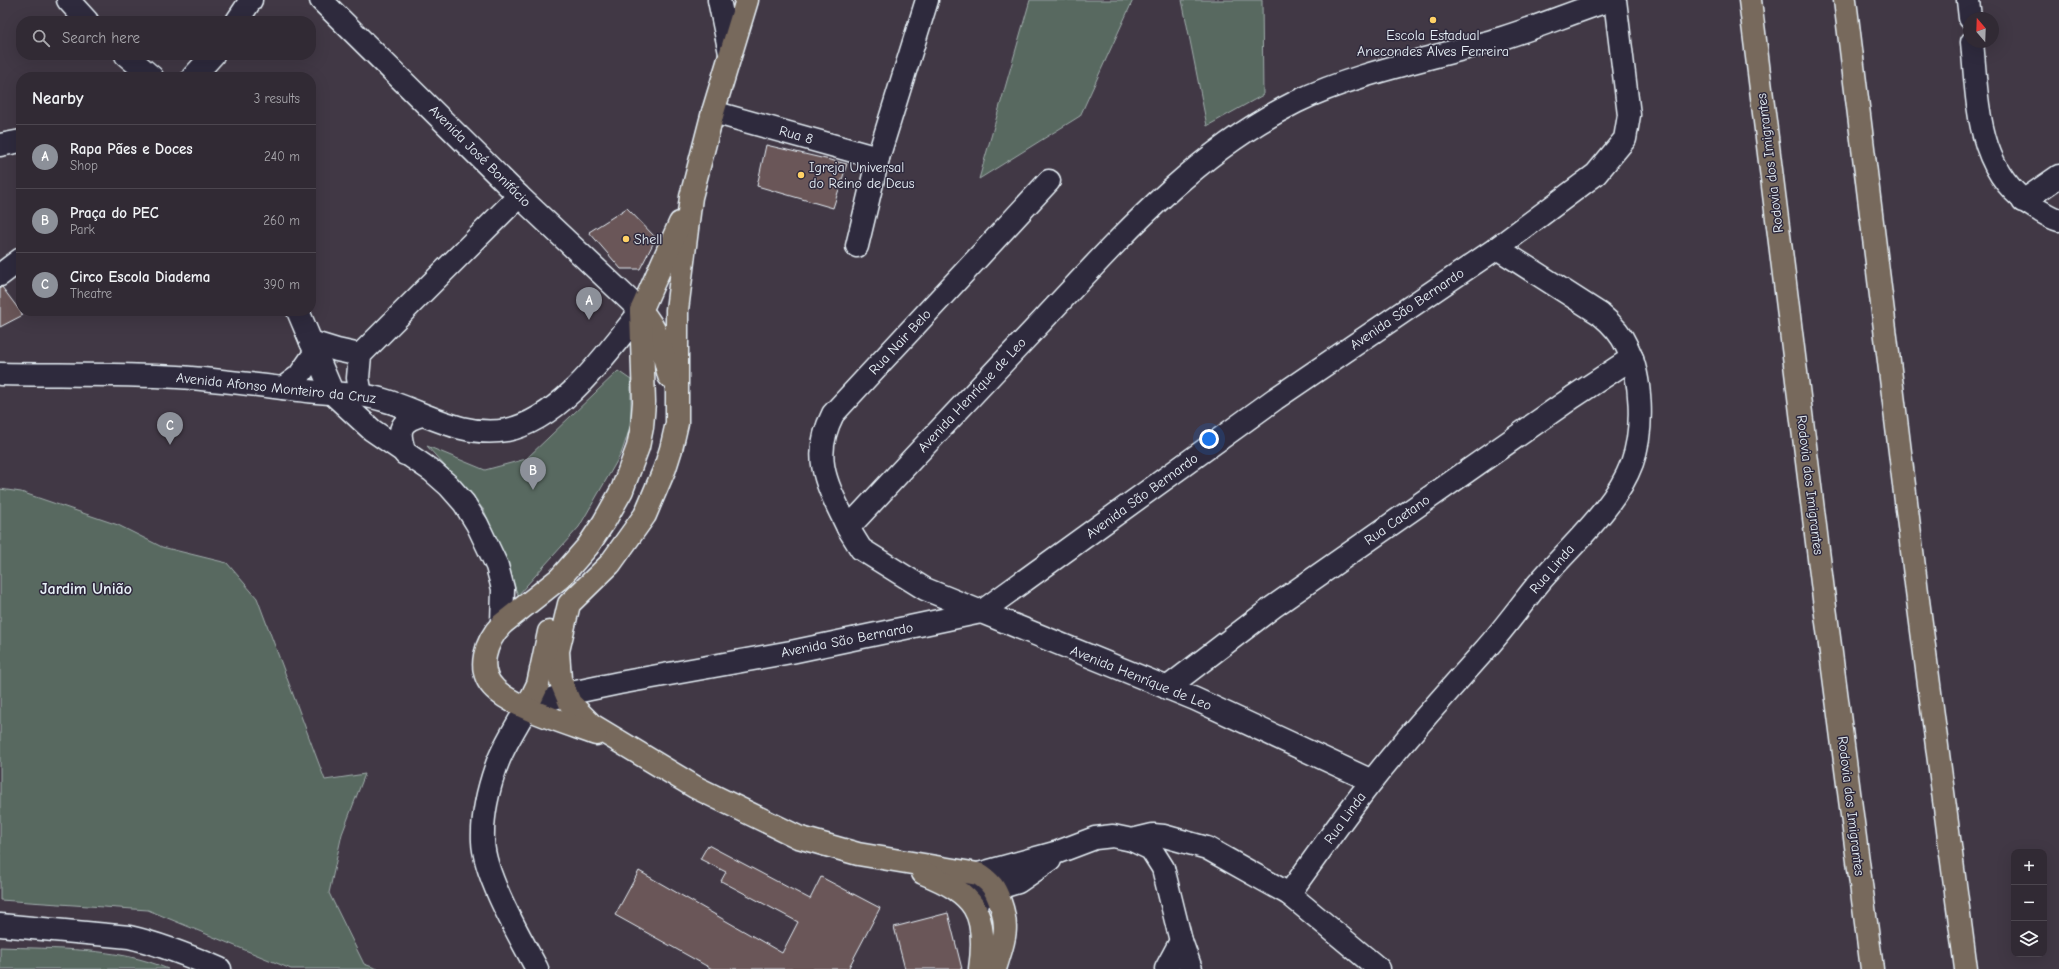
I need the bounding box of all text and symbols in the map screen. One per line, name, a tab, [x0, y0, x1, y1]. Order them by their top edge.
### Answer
north arrow	[1963, 12, 1999, 48]
marker: Escola Estadual Anecondes Alves Ferreira	[1428, 15, 1438, 25]
search box	[16, 16, 316, 60]
icon: search	[30, 27, 52, 49]
place label: Escola Estadual Anecondes Alves Ferreira	[1357, 27, 1509, 60]
text: Search here	[62, 29, 140, 47]
text: Nearby	[32, 89, 83, 108]
text: 3 results	[254, 91, 300, 106]
street label: Rodovia dos Imigrantes	[1753, 92, 1787, 234]
street label: Avenida José Bonifácio	[425, 101, 535, 211]
street label: Rua 8	[777, 122, 815, 148]
text: Rapa Pães e Doces	[70, 140, 193, 158]
text: A	[41, 149, 49, 164]
text: 240 m	[264, 149, 300, 164]
text: Shop	[70, 158, 98, 173]
place label: Igreja Universal do Reino de Deus	[809, 159, 915, 192]
marker: Igreja Universal do Reino de Deus	[796, 170, 806, 180]
text: Praça do PEC	[70, 204, 159, 222]
text: B	[41, 213, 49, 228]
text: 260 m	[263, 213, 300, 228]
text: Park	[70, 222, 95, 237]
place label: Shell	[634, 231, 662, 248]
marker: Shell	[621, 234, 631, 244]
street label: Avenida São Bernardo	[1347, 264, 1467, 354]
text: Circo Escola Diadema	[70, 268, 210, 286]
text: C	[41, 277, 49, 292]
text: 390 m	[264, 277, 300, 292]
text: Theatre	[70, 286, 112, 301]
pin: A	[576, 287, 602, 320]
street label: Rua Nair Belo	[865, 306, 935, 378]
street label: Avenida Henríque de Leo	[914, 334, 1030, 456]
street label: Avenida Afonso Monteiro da Cruz	[175, 369, 377, 407]
pin: C	[157, 412, 183, 445]
street label: Rodovia dos Imigrantes	[1793, 414, 1827, 556]
your location	[1199, 429, 1219, 449]
street label: Avenida São Bernardo	[1083, 450, 1201, 542]
pin: B	[520, 457, 546, 490]
street label: Rua Caetano	[1361, 491, 1433, 549]
street label: Rua Linda	[1526, 541, 1578, 597]
district label: Jardim União	[40, 580, 132, 598]
street label: Avenida São Bernardo	[780, 619, 914, 661]
street label: Avenida Henríque de Leo	[1068, 642, 1214, 714]
street label: Rodovia dos Imigrantes	[1834, 735, 1868, 877]
street label: Rua Linda	[1320, 789, 1370, 847]
map controls	[2011, 849, 2047, 957]
button: +	[2011, 849, 2047, 885]
button: −	[2011, 885, 2047, 921]
button: layers	[2011, 921, 2047, 957]

